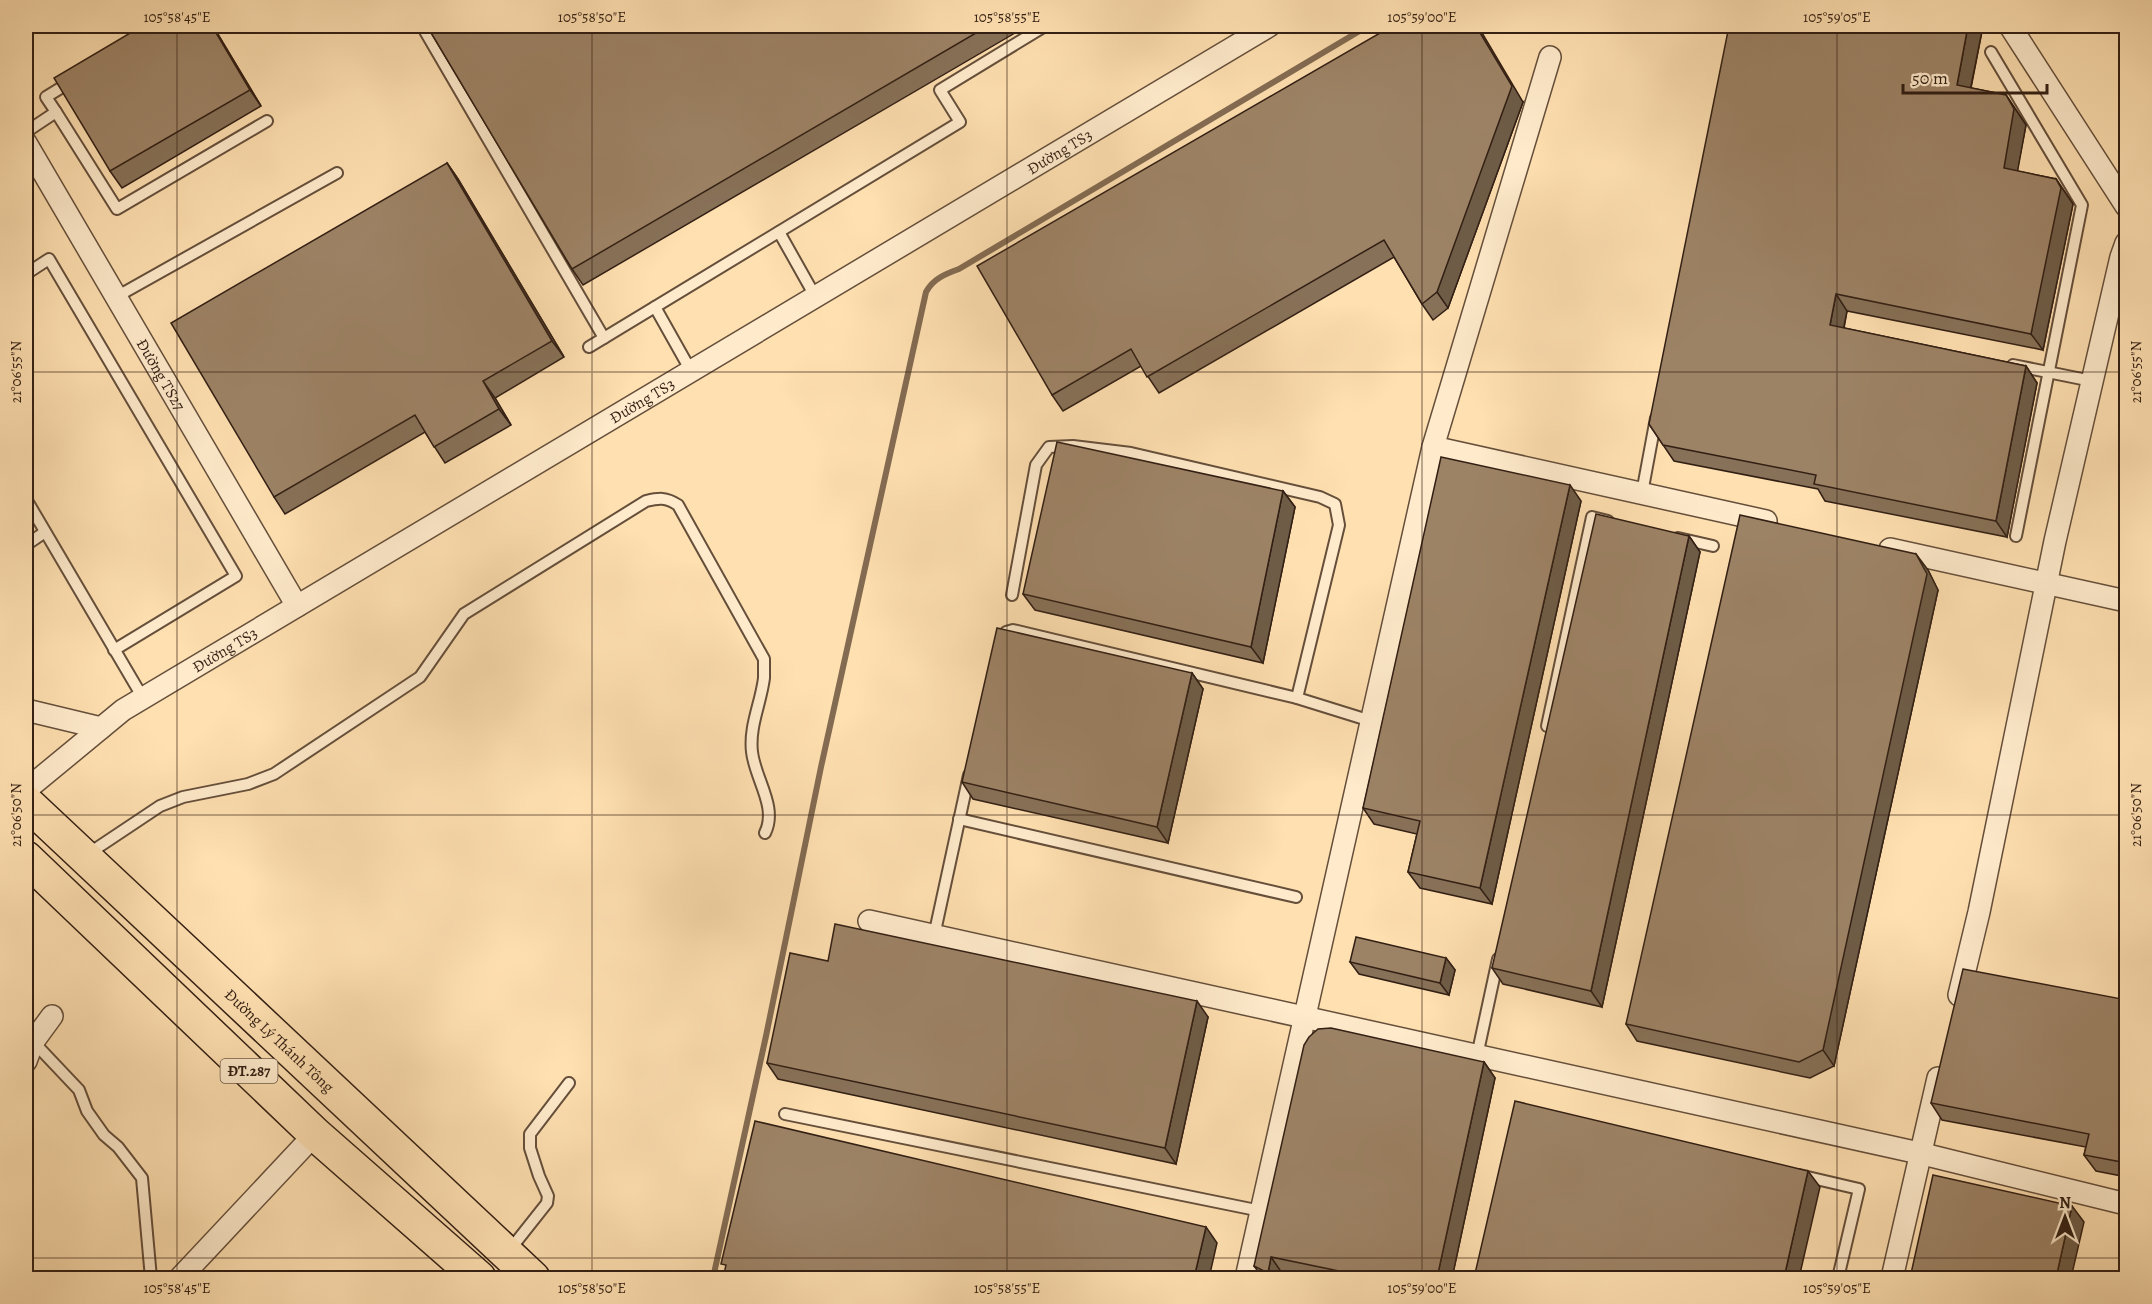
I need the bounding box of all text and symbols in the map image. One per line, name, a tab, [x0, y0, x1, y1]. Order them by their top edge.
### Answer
text: 105°58'45"E	[143, 7, 211, 27]
text: 105°58'50"E	[558, 7, 626, 27]
text: 105°58'55"E	[974, 7, 1040, 27]
text: 105°59'00"E	[1387, 7, 1457, 27]
text: 105°59'05"E	[1803, 7, 1871, 27]
scale bar	[1903, 57, 2047, 95]
text: 50 m	[1912, 66, 1948, 90]
street label: Đường TS3	[1023, 124, 1096, 180]
street label: Đường TS27	[131, 335, 190, 415]
text: 21°06'55"N	[6, 341, 26, 403]
text: 21°06'55"N	[2126, 341, 2146, 403]
street label: Đường TS3	[606, 373, 679, 429]
street label: Đường TS3	[188, 622, 262, 678]
text: 21°06'50"N	[6, 783, 26, 847]
text: 21°06'50"N	[2126, 783, 2146, 847]
street label: Đường Lý Thánh Tông	[219, 984, 339, 1098]
road number: ĐT.287	[220, 1059, 278, 1083]
north arrow	[2035, 1187, 2095, 1247]
text: N	[2059, 1192, 2071, 1214]
text: 105°58'45"E	[143, 1278, 211, 1298]
text: 105°58'50"E	[558, 1278, 626, 1298]
text: 105°58'55"E	[974, 1278, 1040, 1298]
text: 105°59'00"E	[1387, 1278, 1457, 1298]
text: 105°59'05"E	[1803, 1278, 1871, 1298]

